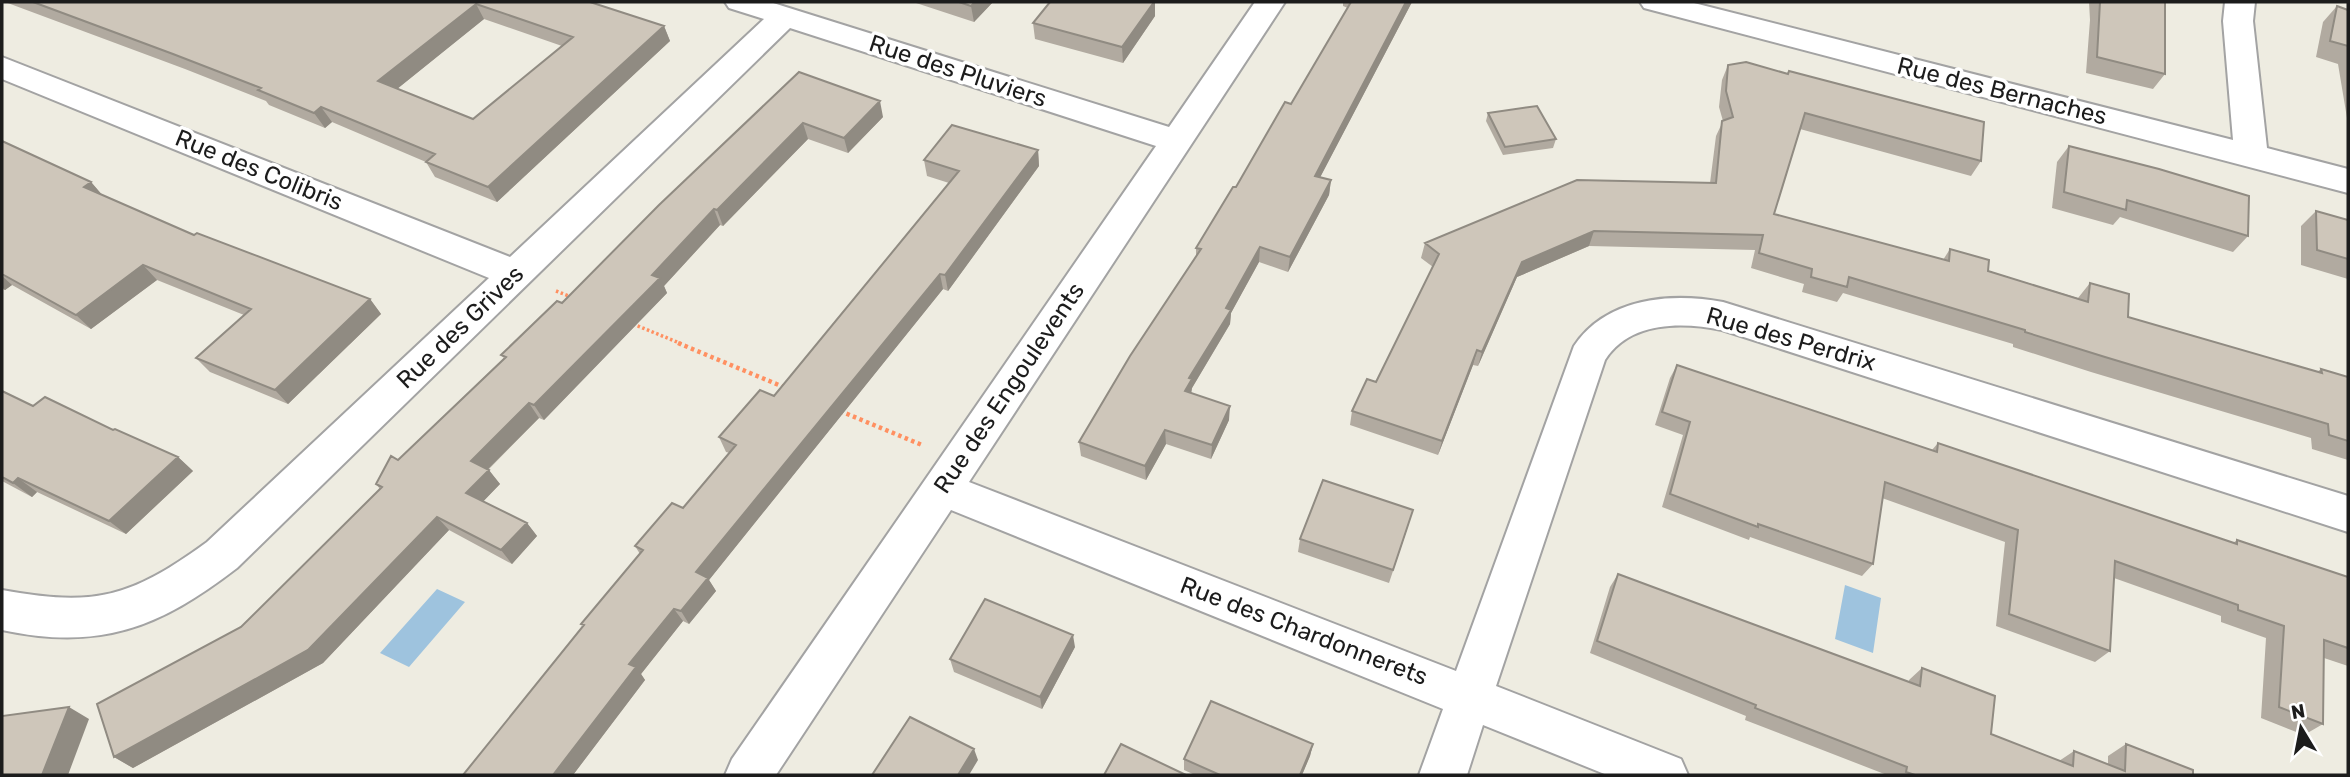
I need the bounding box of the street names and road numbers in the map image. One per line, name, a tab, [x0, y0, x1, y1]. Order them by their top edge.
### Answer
street label: Rue des Pluviers	[866, 29, 1050, 113]
street label: Rue des Bernaches	[1894, 51, 2110, 131]
street label: Rue des Colibris	[171, 124, 347, 216]
street label: Rue des Grives	[391, 260, 529, 394]
street label: Rue des Engoulevents	[928, 277, 1090, 499]
street label: Rue des Perdrix	[1703, 301, 1879, 377]
street label: Rue des Chardonnerets	[1176, 571, 1432, 691]

